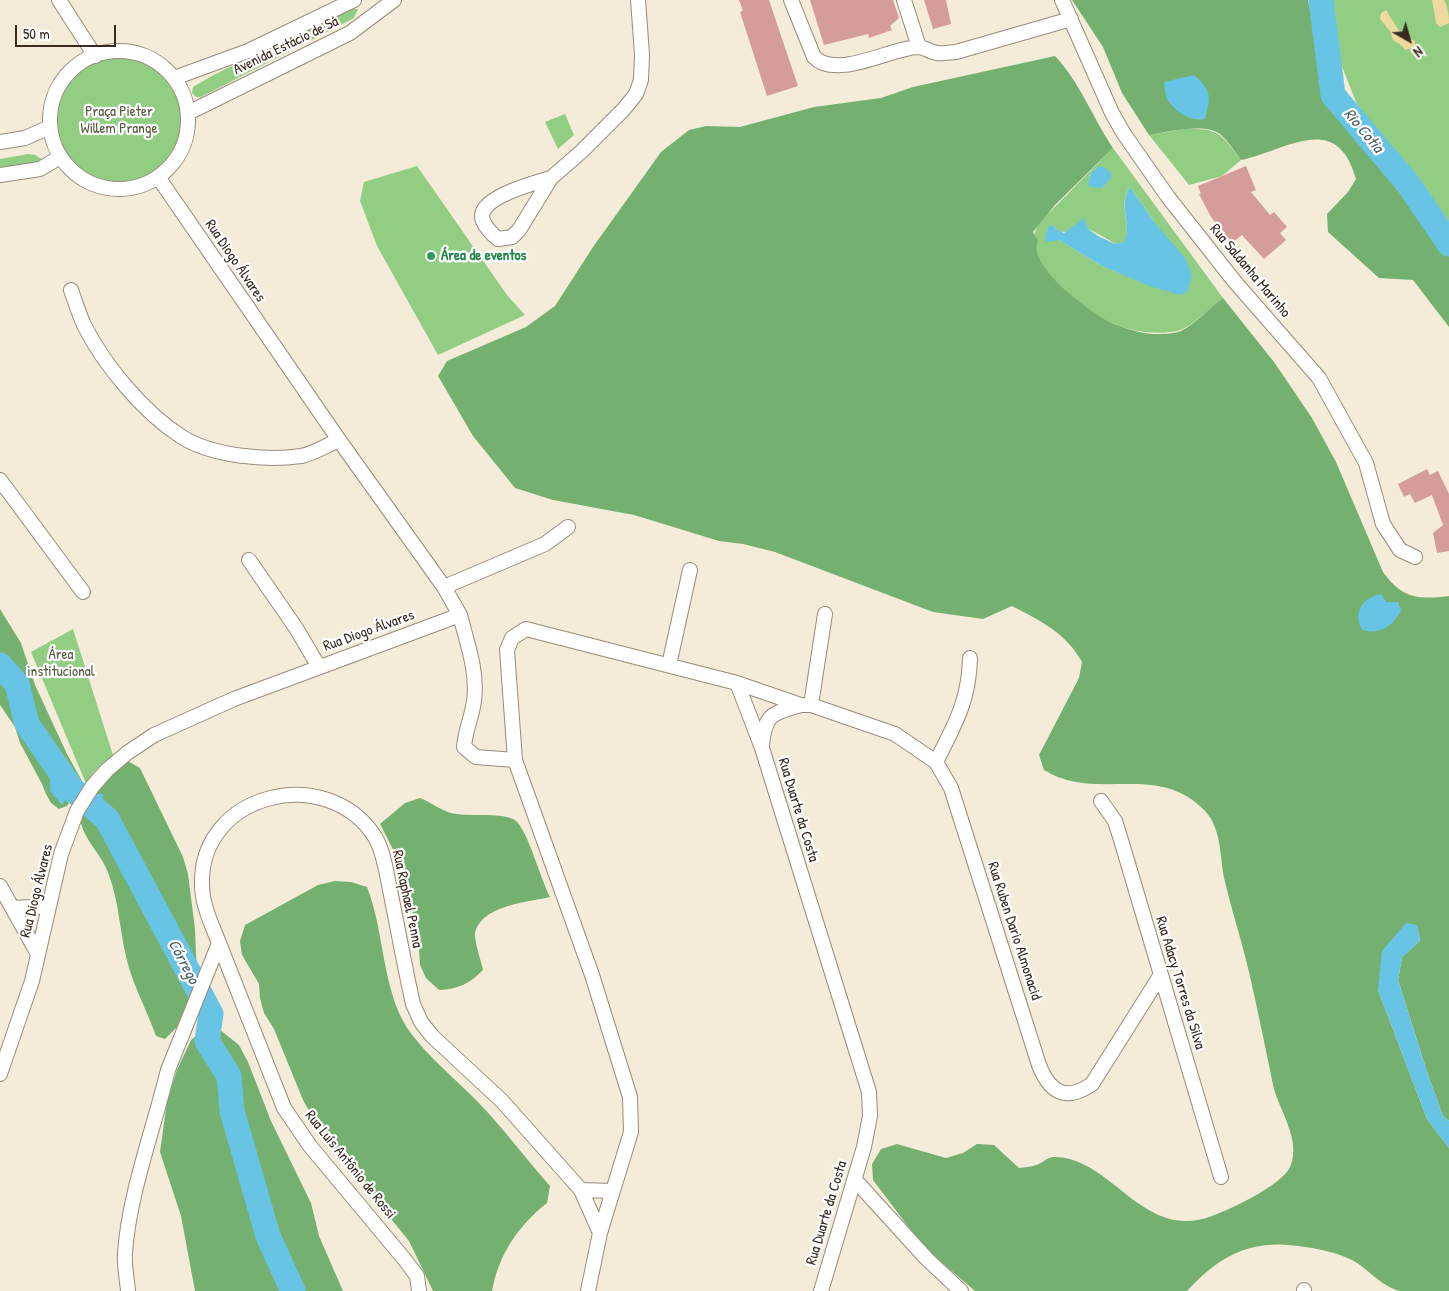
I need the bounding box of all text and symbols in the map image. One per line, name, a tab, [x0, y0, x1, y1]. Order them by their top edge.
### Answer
street label: Avenida Estácio de Sá	[230, 13, 342, 79]
scale bar	[18, 15, 119, 47]
north arrow	[1384, 15, 1434, 65]
text: 50 m	[23, 23, 50, 44]
text: N	[1410, 42, 1427, 62]
park label: Praça Pieter Willem Prange	[81, 103, 157, 138]
water label: Rio Cotia	[1339, 105, 1387, 157]
street label: Rua Diogo Álvares	[201, 216, 269, 306]
street label: Rua Saldanha Marinho	[1206, 221, 1294, 321]
place label: Área de eventos	[441, 247, 526, 265]
marker: Área de eventos	[425, 250, 437, 262]
street label: Rua Diogo Álvares	[321, 606, 417, 656]
park label: Área institucional	[27, 646, 95, 681]
street label: Rua Duarte da Costa	[774, 756, 822, 864]
street label: Rua Diogo Álvares	[17, 842, 57, 940]
street label: Rua Raphael Penna	[388, 848, 426, 950]
street label: Rua Ruben Dario Almonacid	[983, 860, 1045, 1002]
street label: Rua Adacy Torres da Silva	[1151, 914, 1209, 1052]
water label: Córrego	[163, 937, 203, 987]
street label: Rua Luís Antônio de Rossi	[301, 1107, 399, 1223]
street label: Rua Duarte da Costa	[803, 1159, 851, 1267]

